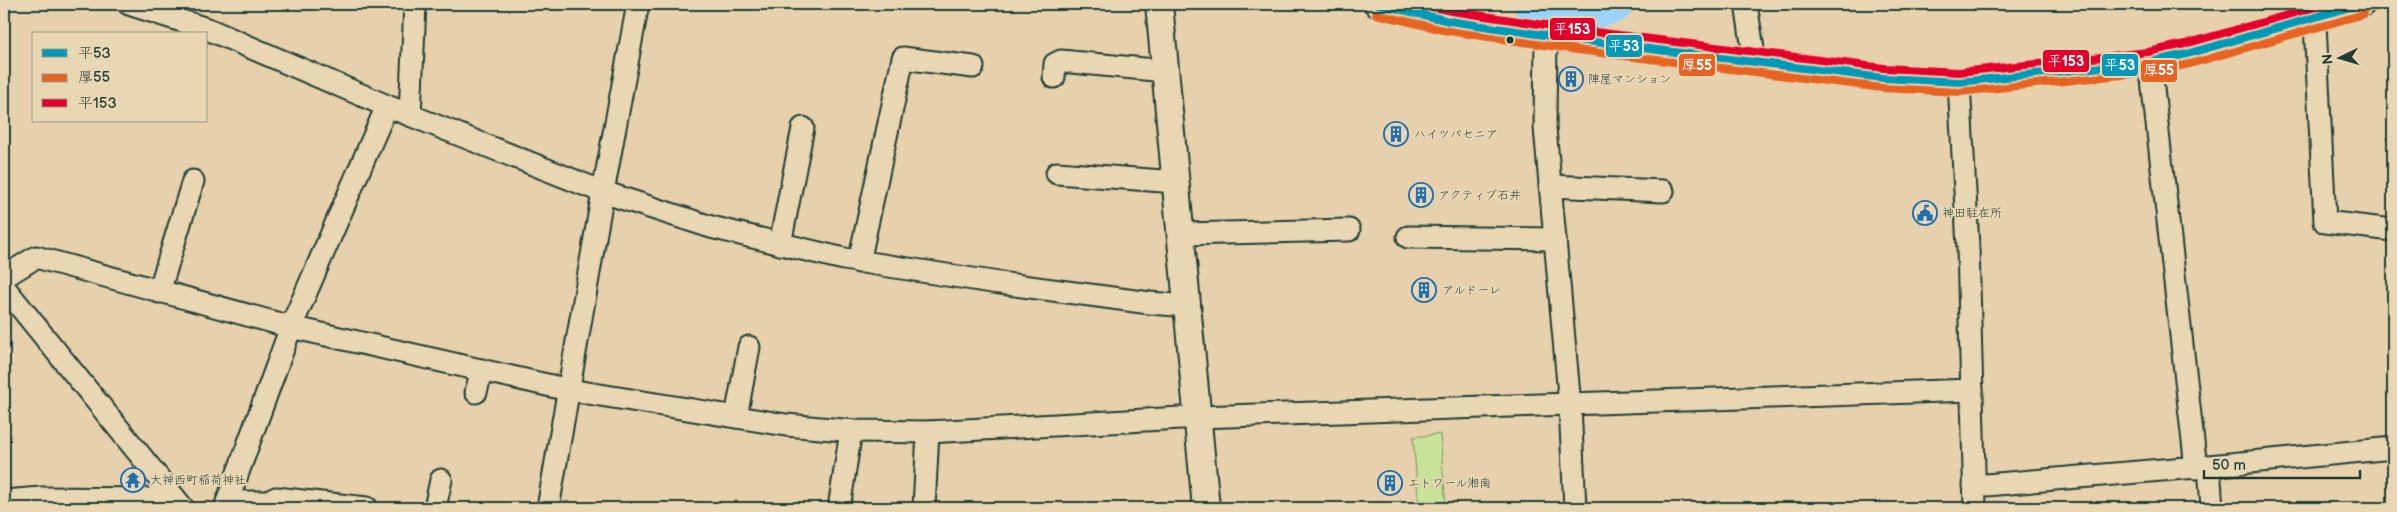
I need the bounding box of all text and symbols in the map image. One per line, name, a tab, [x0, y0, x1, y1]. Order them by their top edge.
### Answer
line badge: 平153	[1549, 17, 1596, 41]
text: 平153	[1554, 21, 1590, 38]
legend	[32, 32, 208, 122]
north arrow	[2314, 32, 2364, 82]
line badge: 平53	[1605, 34, 1643, 58]
unlabelled marker	[1505, 35, 1515, 45]
text: 平53	[1609, 38, 1639, 55]
text: 平53	[78, 44, 111, 63]
line badge: 平153	[2042, 49, 2090, 73]
line badge: 厚55	[1678, 53, 1716, 77]
text: 平153	[2048, 53, 2084, 70]
line badge: 平53	[2101, 53, 2139, 77]
text: N	[2319, 53, 2336, 65]
text: 厚55	[1682, 57, 1712, 74]
text: 平53	[2105, 57, 2135, 74]
line badge: 厚55	[2140, 59, 2178, 83]
text: 厚55	[2144, 62, 2174, 79]
building icon: 陣屋マンション	[1558, 66, 1584, 92]
text: 厚55	[78, 68, 110, 87]
place label: 陣屋マンション	[1588, 72, 1672, 87]
text: 平153	[78, 94, 117, 113]
building icon: ハイツパセニア	[1383, 121, 1409, 147]
place label: ハイツパセニア	[1414, 127, 1498, 142]
building icon: アクティブ石井	[1408, 182, 1434, 208]
place label: アクティブ石井	[1438, 188, 1521, 203]
public building icon: 神田駐在所	[1912, 200, 1938, 226]
place label: 神田駐在所	[1942, 206, 2002, 221]
building icon: アルドーレ	[1411, 277, 1437, 303]
place label: アルドーレ	[1442, 283, 1501, 298]
scale bar	[2204, 447, 2361, 479]
text: 50 m	[2212, 456, 2246, 475]
temple icon: 大神西町稲荷神社	[120, 467, 146, 493]
building icon: エトワール湘南	[1377, 470, 1403, 496]
place label: 大神西町稲荷神社	[150, 473, 246, 488]
place label: エトワール湘南	[1408, 476, 1491, 491]

